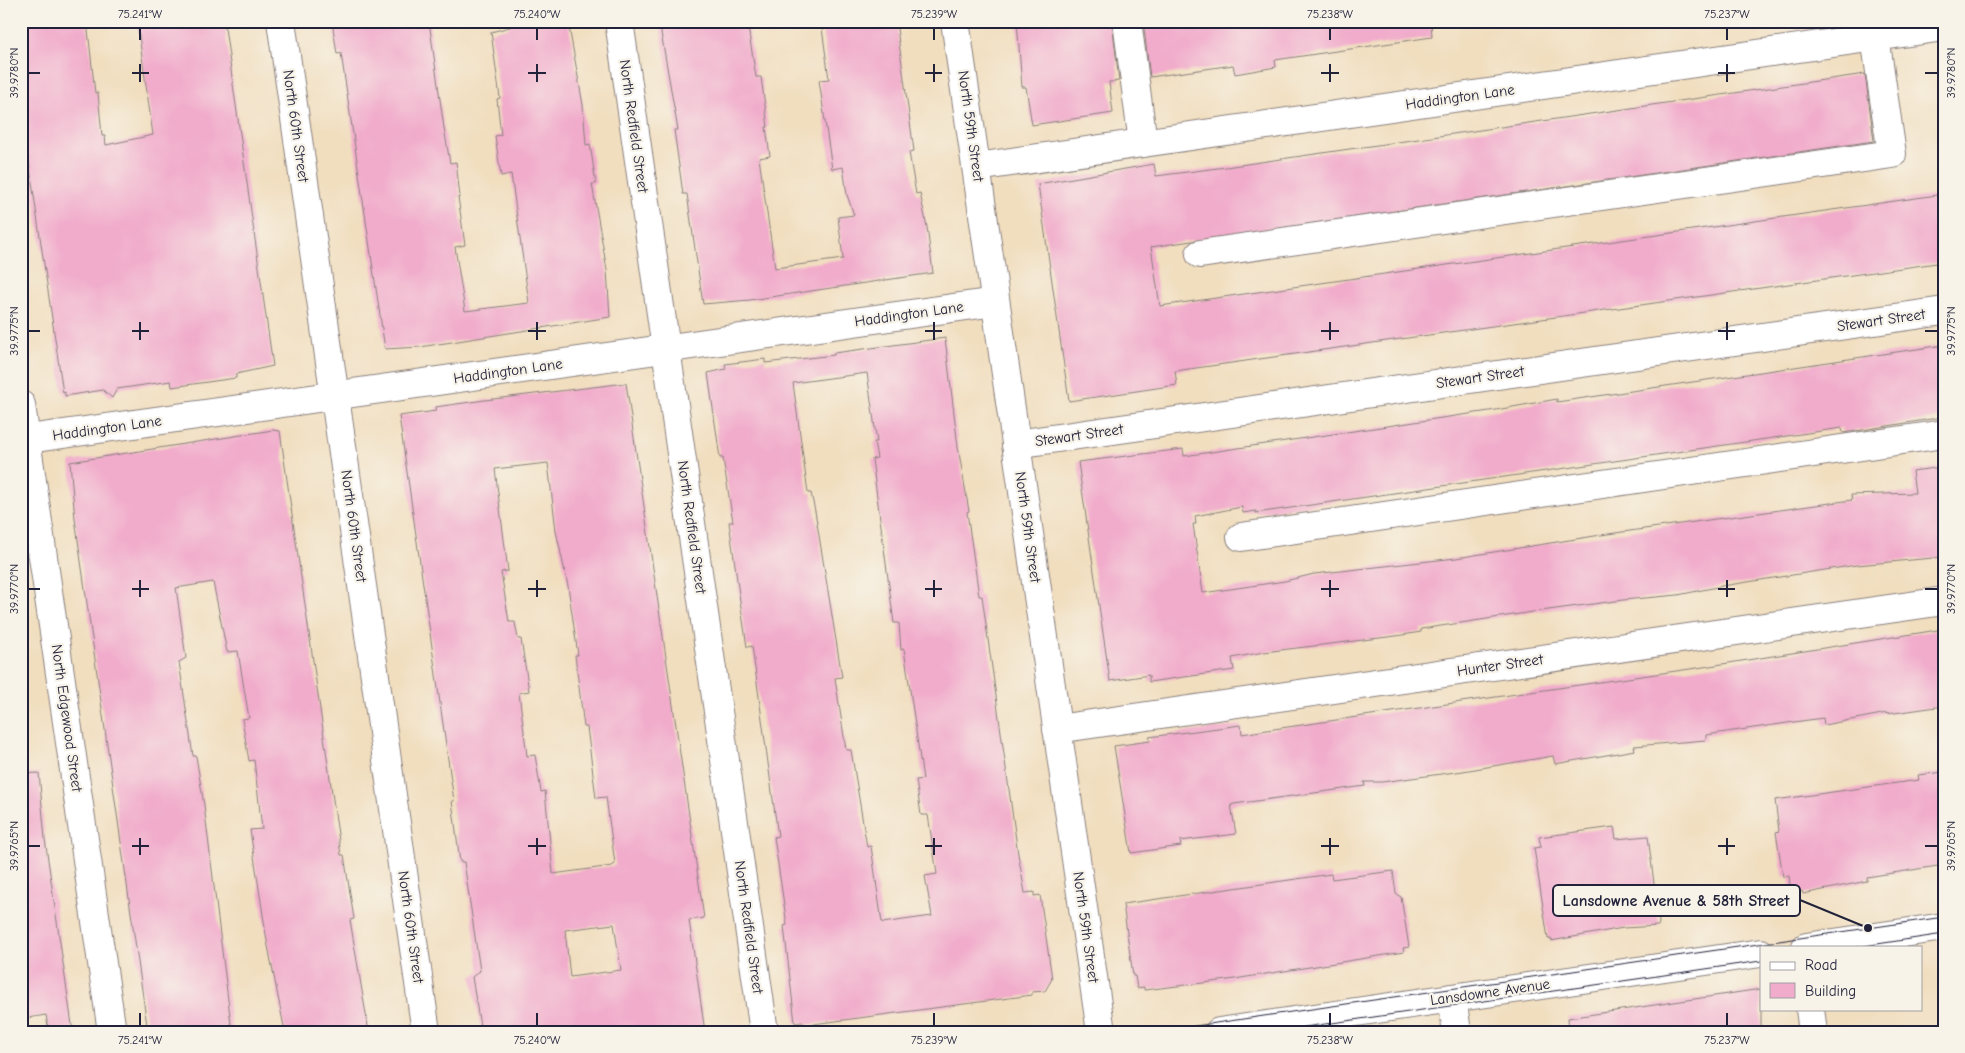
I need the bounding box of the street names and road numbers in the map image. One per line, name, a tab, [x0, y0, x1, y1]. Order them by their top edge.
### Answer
street label: North Redfield Street	[616, 58, 652, 194]
street label: North 60th Street	[279, 69, 313, 184]
street label: North 59th Street	[954, 69, 988, 183]
street label: Haddington Lane	[1404, 80, 1516, 114]
street label: Haddington Lane	[853, 297, 965, 331]
street label: Stewart Street	[1836, 305, 1927, 335]
street label: Haddington Lane	[452, 354, 564, 388]
street label: Stewart Street	[1435, 362, 1526, 392]
street label: Haddington Lane	[51, 411, 163, 445]
street label: Stewart Street	[1034, 420, 1125, 450]
street label: North Redfield Street	[674, 459, 710, 595]
street label: North 60th Street	[337, 469, 371, 584]
street label: North 59th Street	[1011, 470, 1045, 584]
street label: North Edgewood Street	[48, 643, 86, 794]
street label: Hunter Street	[1456, 650, 1545, 680]
street label: North Redfield Street	[731, 859, 767, 995]
street label: North 60th Street	[394, 870, 428, 985]
street label: North 59th Street	[1069, 870, 1103, 984]
street label: Lansdowne Avenue	[1429, 975, 1551, 1009]

